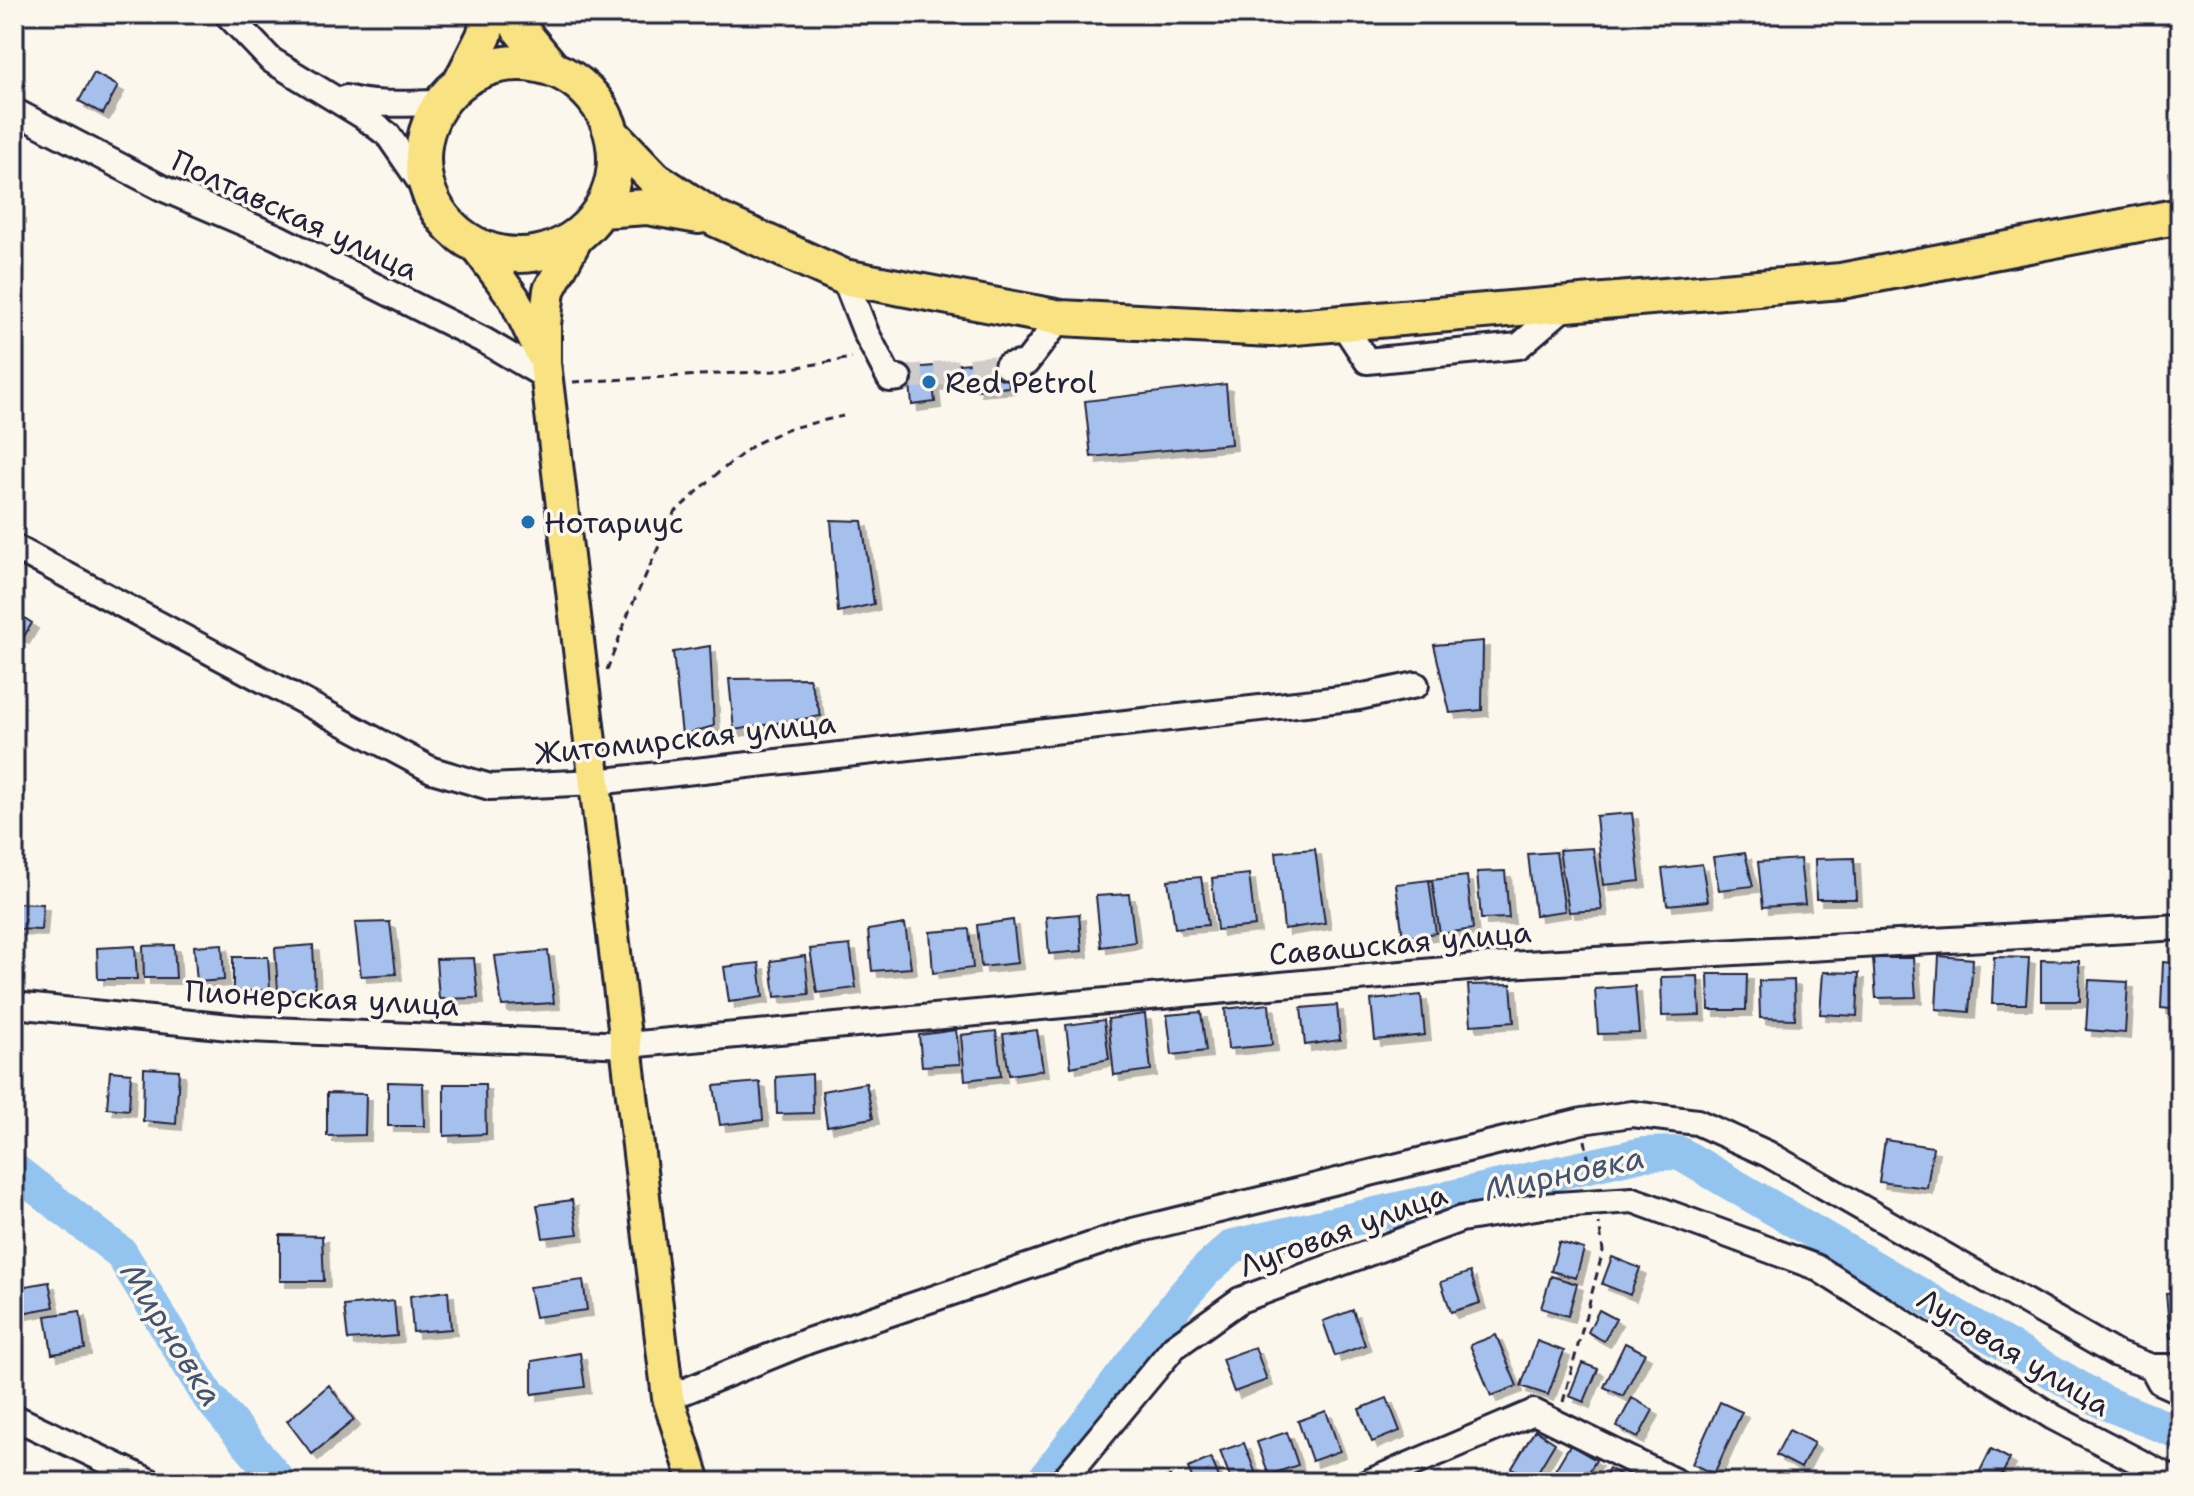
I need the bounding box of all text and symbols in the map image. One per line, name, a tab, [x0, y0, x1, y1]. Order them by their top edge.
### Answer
street label: Полтавская улица	[165, 140, 425, 290]
place label: Red Petrol	[945, 362, 1096, 403]
marker: Red Petrol	[920, 373, 938, 391]
place label: Нотариус	[544, 502, 684, 543]
marker: Нотариус	[519, 513, 537, 531]
street label: Житомирская улица	[533, 702, 838, 774]
street label: Савашская улица	[1267, 911, 1533, 975]
street label: Пионерская улица	[184, 970, 460, 1026]
water label: Мирновка	[1480, 1135, 1648, 1211]
street label: Луговая улица	[1233, 1173, 1453, 1287]
water label: Мирновка	[111, 1254, 233, 1414]
street label: Луговая улица	[1910, 1278, 2119, 1426]

